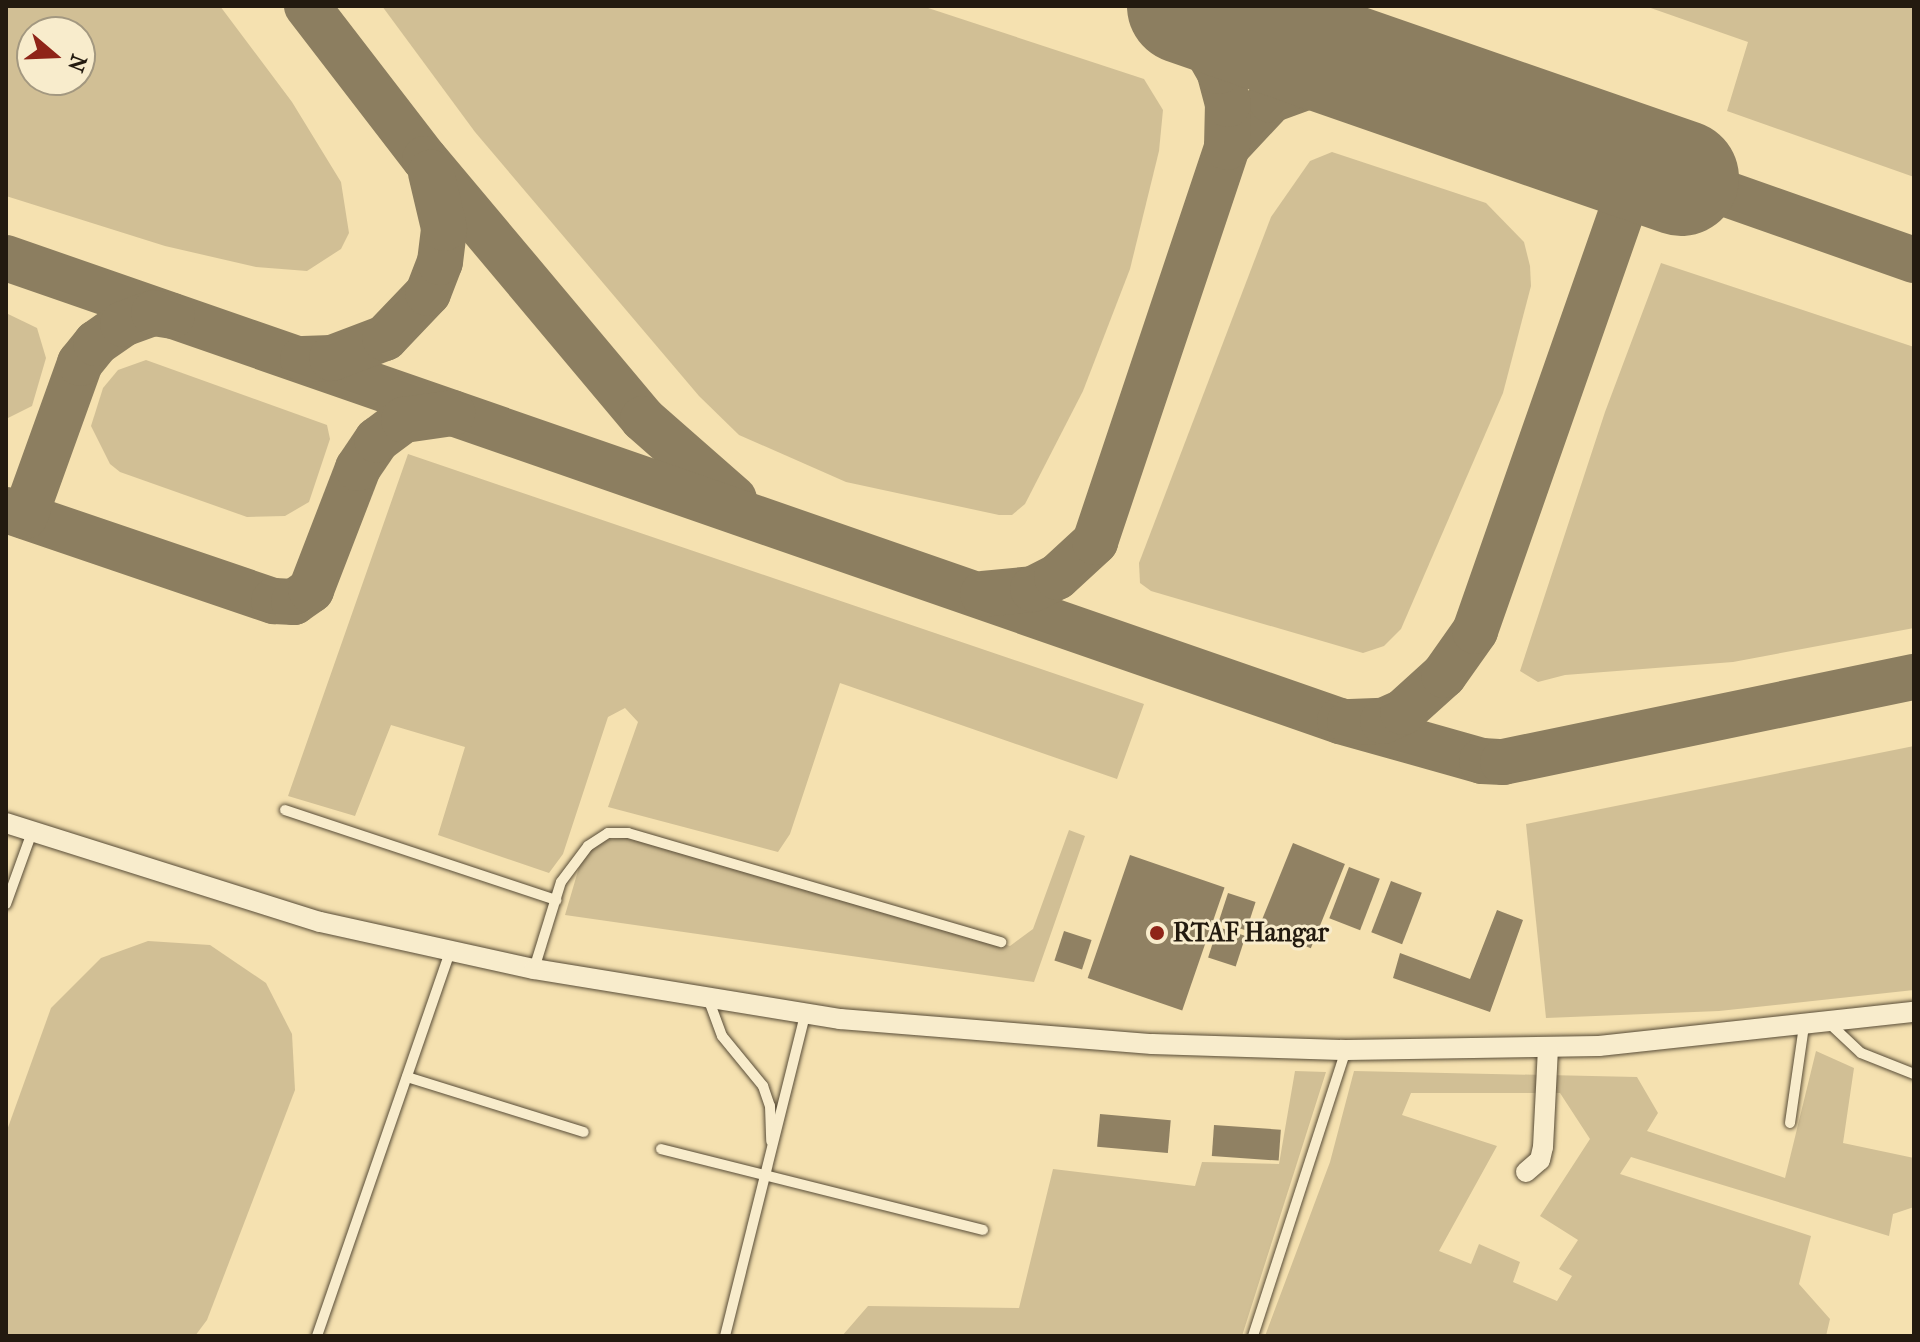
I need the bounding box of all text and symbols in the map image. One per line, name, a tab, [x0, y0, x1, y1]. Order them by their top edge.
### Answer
north arrow	[16, 16, 96, 96]
text: N	[62, 51, 92, 75]
place label: RTAF Hangar	[1173, 917, 1329, 949]
marker: RTAF Hangar	[1148, 924, 1166, 942]

